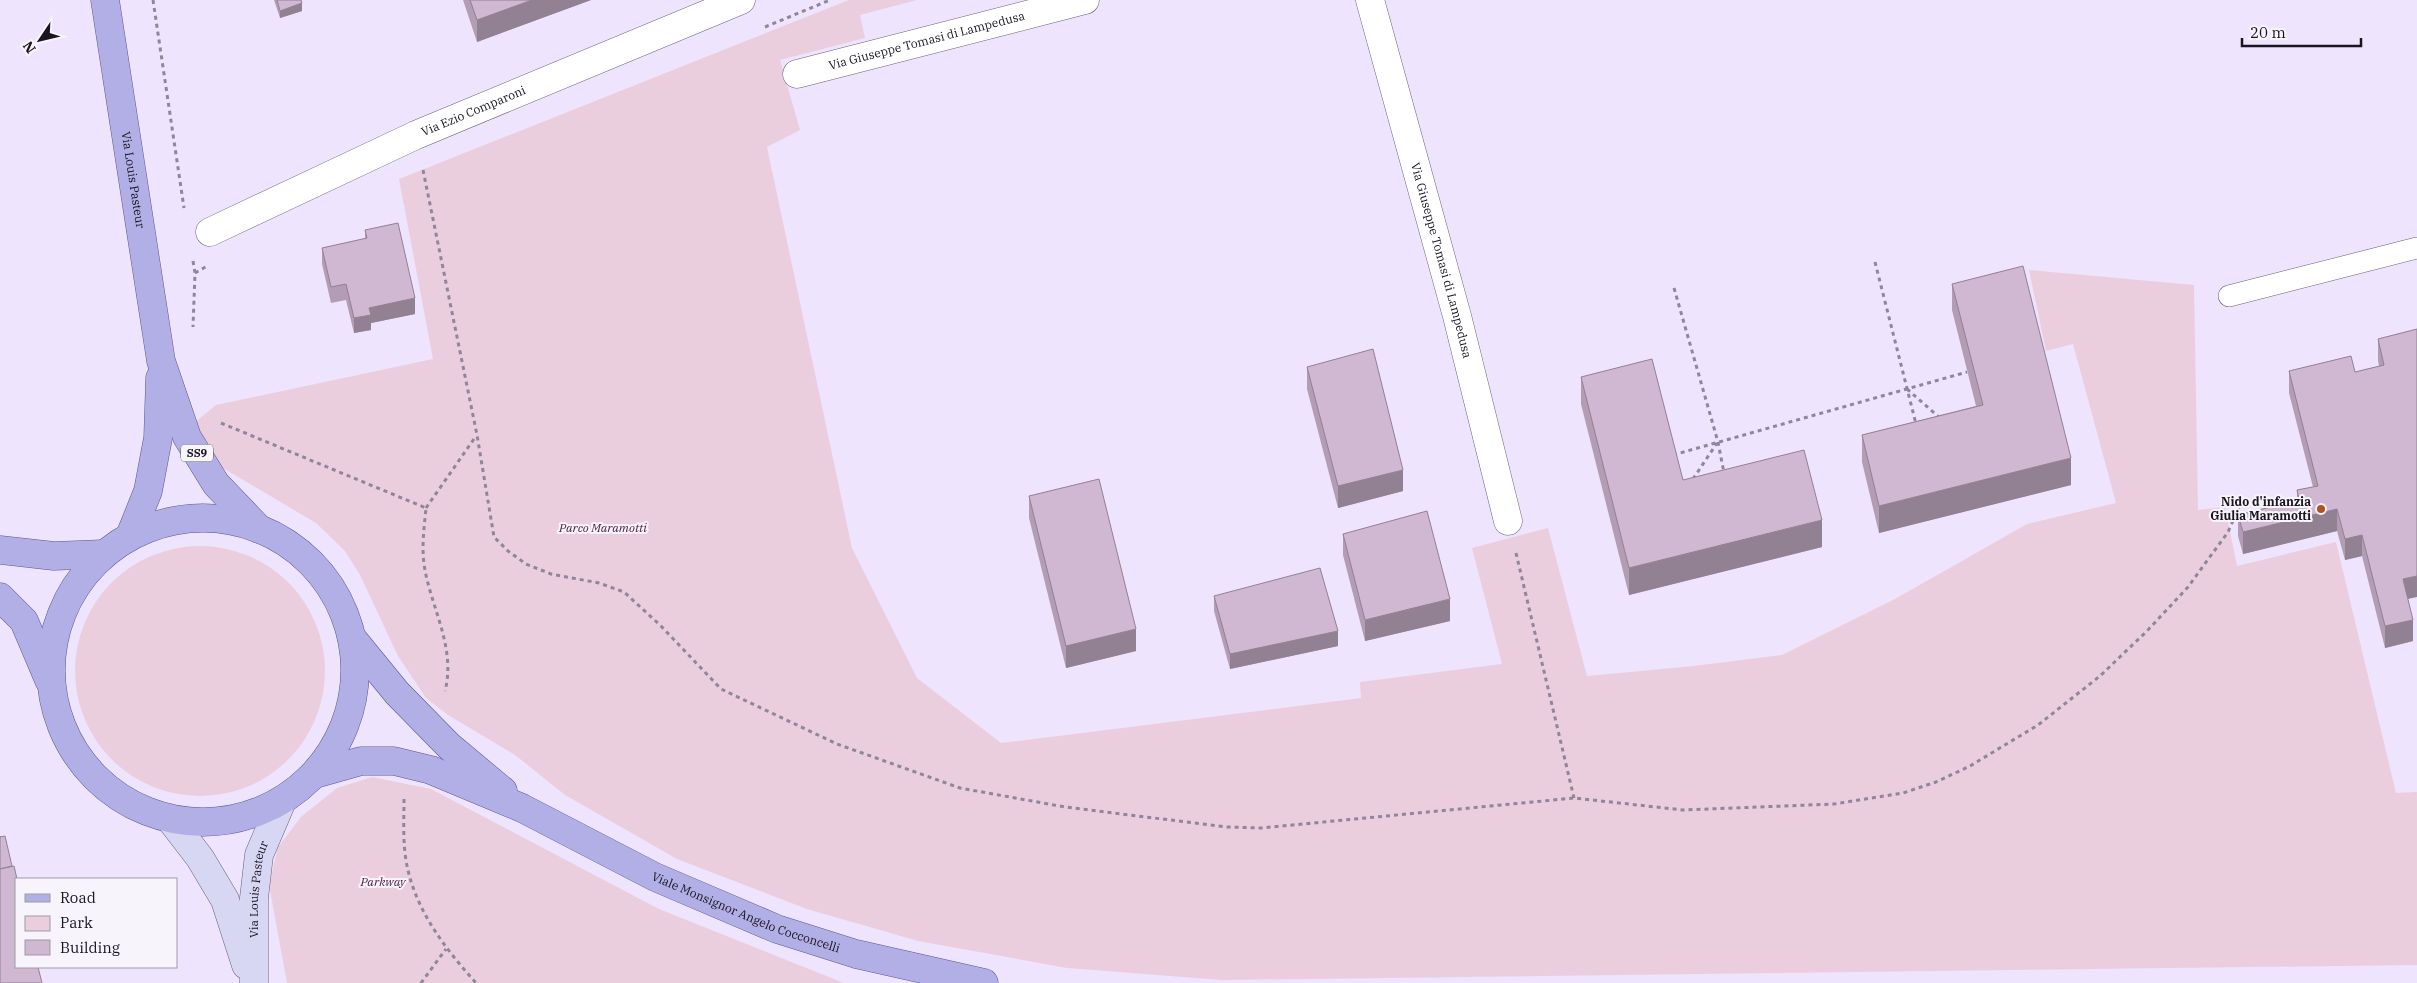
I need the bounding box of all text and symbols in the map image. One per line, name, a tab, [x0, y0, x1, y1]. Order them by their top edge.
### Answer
street label: Via Giuseppe Tomasi di Lampedusa	[827, 8, 1027, 73]
north arrow	[15, 15, 65, 65]
scale bar	[2242, 15, 2361, 47]
text: 20 m	[2250, 23, 2286, 42]
text: N	[19, 38, 40, 57]
street label: Via Ezio Comparoni	[419, 82, 528, 139]
street label: Via Louis Pasteur	[118, 130, 148, 230]
street label: Via Giuseppe Tomasi di Lampedusa	[1408, 161, 1475, 360]
road number: SS9	[181, 444, 213, 462]
place label: Nido d'infanzia Giulia Maramotti	[2210, 494, 2311, 523]
marker: Nido d'infanzia Giulia Maramotti	[2315, 503, 2327, 515]
park label: Parco Maramotti	[558, 520, 647, 535]
street label: Via Louis Pasteur	[246, 838, 271, 938]
street label: Viale Monsignor Angelo Cocconcelli	[650, 868, 842, 956]
park label: Parkway	[359, 874, 407, 889]
legend	[15, 878, 178, 968]
text: Road	[60, 888, 96, 907]
text: Park	[60, 913, 93, 932]
text: Building	[60, 938, 120, 957]

